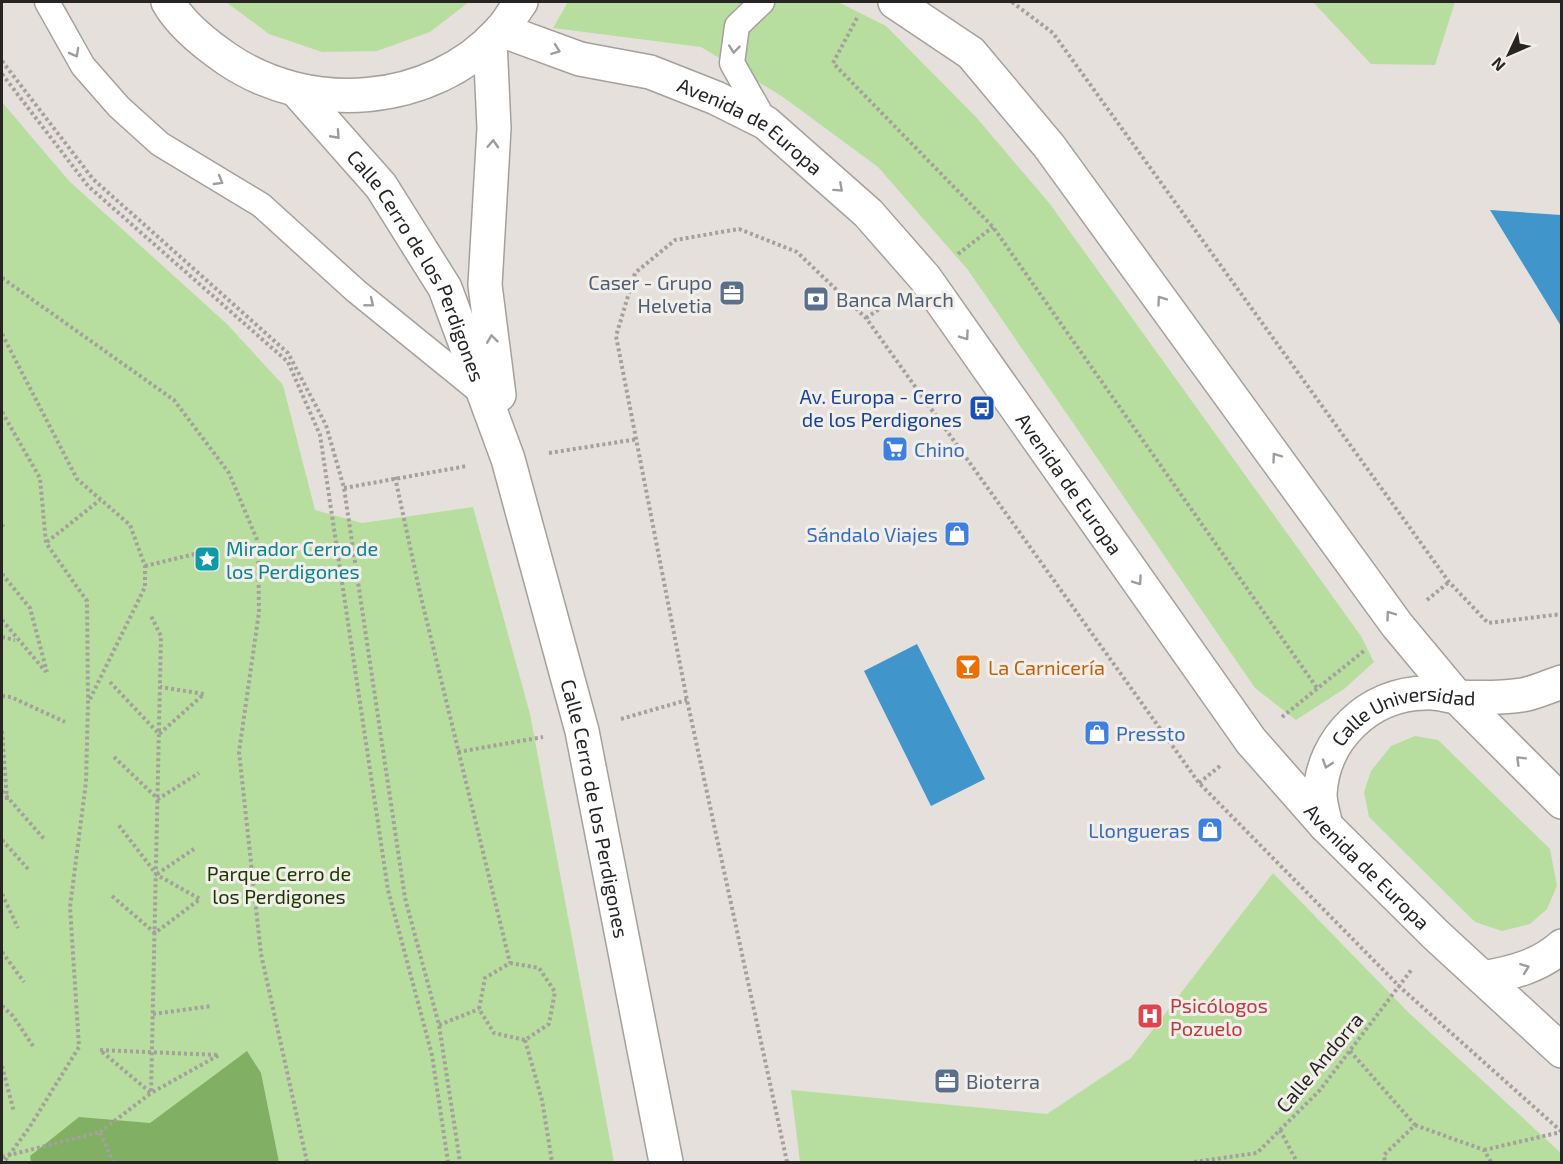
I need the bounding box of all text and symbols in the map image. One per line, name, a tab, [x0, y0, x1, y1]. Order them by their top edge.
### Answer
north arrow	[1479, 24, 1539, 84]
one-way arrow	[550, 43, 561, 56]
one-way arrow	[728, 44, 741, 54]
one-way arrow	[68, 47, 79, 57]
text: N	[1487, 54, 1509, 76]
street label: Avenida de Europa	[674, 72, 828, 179]
one-way arrow	[329, 128, 340, 139]
one-way arrow	[487, 140, 500, 149]
street label: Calle Cerro de los Perdigones	[342, 145, 490, 385]
one-way arrow	[213, 174, 223, 186]
one-way arrow	[832, 181, 843, 192]
place label: Caser - Grupo Helvetia	[588, 270, 712, 317]
office icon: Caser - Grupo Helvetia	[717, 278, 747, 308]
bank icon: Banca March	[801, 284, 831, 314]
place label: Banca March	[836, 287, 954, 311]
one-way arrow	[363, 295, 374, 306]
one-way arrow	[1157, 295, 1168, 306]
one-way arrow	[958, 329, 969, 340]
one-way arrow	[486, 334, 499, 343]
place label: Av. Europa - Cerro de los Perdigones	[799, 384, 962, 431]
bus stop icon: Av. Europa - Cerro de los Perdigones	[967, 393, 997, 423]
street label: Avenida de Europa	[1012, 408, 1128, 559]
supermarket icon: Chino	[880, 434, 910, 464]
place label: Chino	[914, 437, 965, 461]
one-way arrow	[1272, 453, 1283, 464]
shop icon: Sándalo Viajes	[942, 519, 972, 549]
place label: Sándalo Viajes	[806, 522, 938, 546]
place label: Mirador Cerro de los Perdigones	[226, 536, 378, 583]
place icon: Mirador Cerro de los Perdigones	[192, 544, 222, 574]
one-way arrow	[1131, 574, 1142, 585]
one-way arrow	[1386, 611, 1397, 622]
bar icon: La Carnicería	[953, 652, 983, 682]
place label: La Carnicería	[988, 655, 1105, 679]
street label: Calle Cerro de los Perdigones	[556, 677, 634, 940]
street label: Calle Universidad	[1326, 681, 1476, 750]
shop icon: Pressto	[1082, 718, 1112, 748]
place label: Pressto	[1116, 721, 1186, 745]
one-way arrow	[1517, 757, 1528, 768]
one-way arrow	[1322, 758, 1334, 768]
street label: Avenida de Europa	[1300, 798, 1435, 934]
shop icon: Llongueras	[1195, 815, 1225, 845]
place label: Llongueras	[1088, 818, 1190, 842]
park label: Parque Cerro de los Perdigones	[207, 861, 351, 908]
one-way arrow	[1518, 963, 1529, 975]
place label: Psicólogos Pozuelo	[1170, 993, 1268, 1040]
hospital icon: Psicólogos Pozuelo	[1135, 1001, 1165, 1031]
street label: Calle Andorra	[1270, 1007, 1368, 1117]
office icon: Bioterra	[932, 1066, 962, 1096]
place label: Bioterra	[966, 1069, 1040, 1093]

